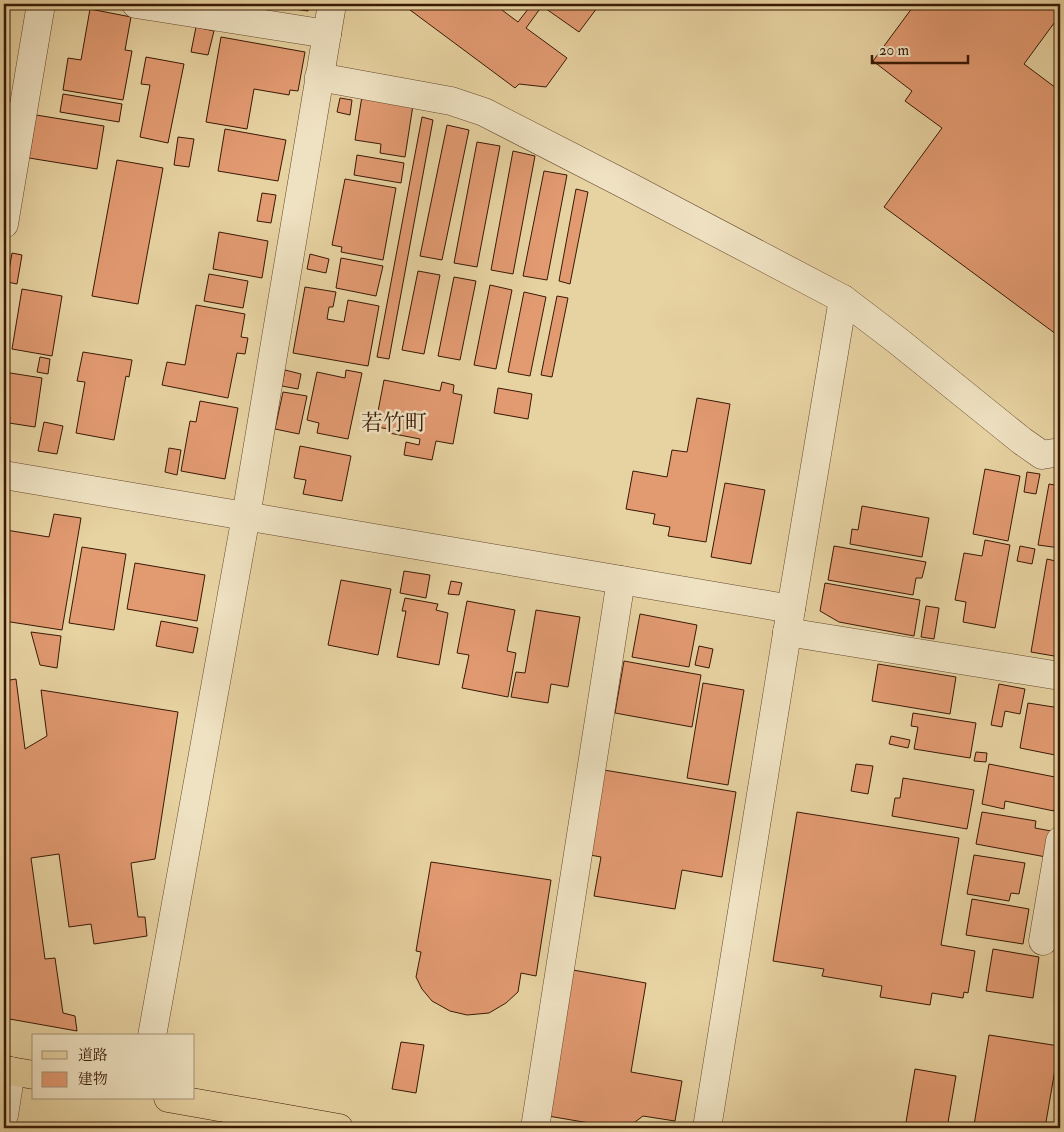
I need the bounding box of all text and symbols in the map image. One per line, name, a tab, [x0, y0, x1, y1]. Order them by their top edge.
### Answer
scale bar	[872, 32, 968, 64]
text: 20 m	[879, 41, 909, 60]
district label: 若竹町	[361, 409, 427, 437]
legend	[32, 1034, 195, 1100]
text: 道路	[78, 1046, 108, 1065]
text: 建物	[78, 1070, 108, 1089]

